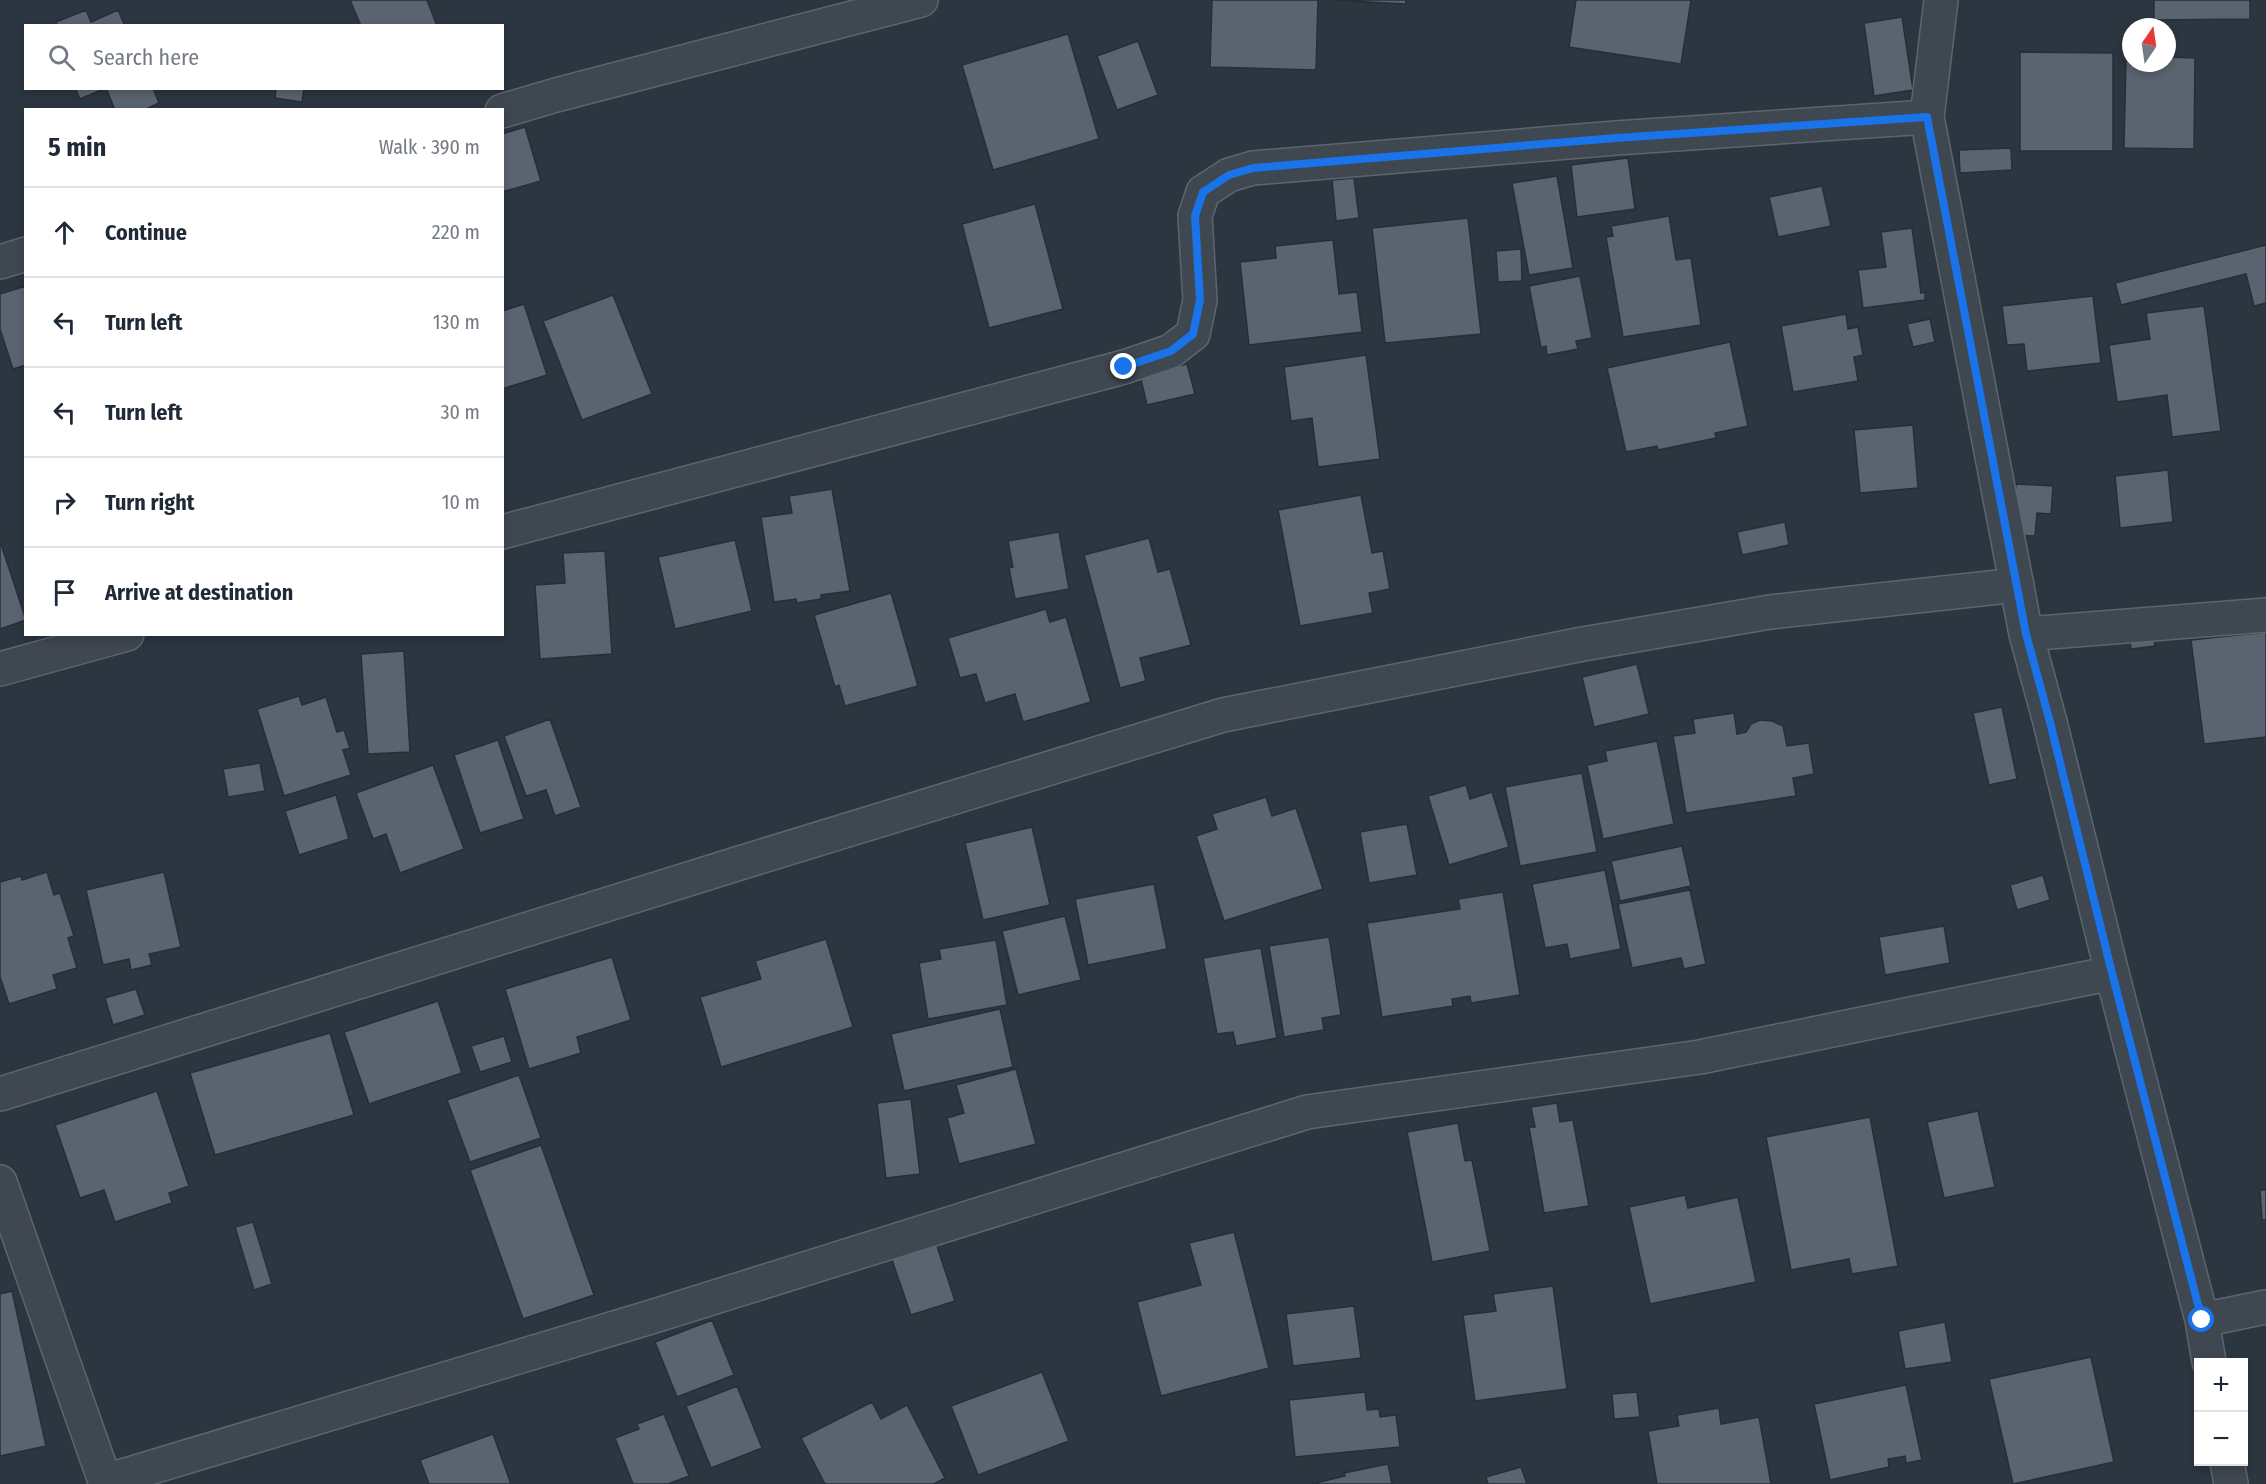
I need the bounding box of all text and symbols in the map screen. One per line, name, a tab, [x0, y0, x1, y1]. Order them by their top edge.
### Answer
north arrow	[2122, 18, 2176, 72]
search box	[24, 24, 504, 90]
icon: search	[45, 41, 78, 74]
text: Search here	[93, 44, 199, 71]
text: 5 min	[48, 132, 106, 163]
text: Walk · 390 m	[379, 135, 480, 159]
icon: ahead	[48, 216, 81, 249]
text: Continue	[105, 219, 187, 246]
text: 220 m	[432, 220, 480, 244]
icon: left	[48, 306, 81, 339]
text: Turn left	[105, 309, 183, 336]
text: 130 m	[433, 310, 480, 334]
route end	[1110, 353, 1136, 379]
icon: left	[48, 396, 81, 429]
text: Turn left	[105, 399, 183, 426]
text: 30 m	[440, 400, 480, 424]
icon: right	[48, 486, 81, 519]
text: Turn right	[105, 489, 194, 516]
text: 10 m	[442, 490, 480, 514]
icon: arrive	[48, 576, 81, 609]
text: Arrive at destination	[105, 579, 293, 606]
route start	[2188, 1306, 2214, 1332]
map controls	[2194, 1358, 2248, 1466]
button: +	[2194, 1358, 2248, 1412]
button: −	[2194, 1412, 2248, 1466]

